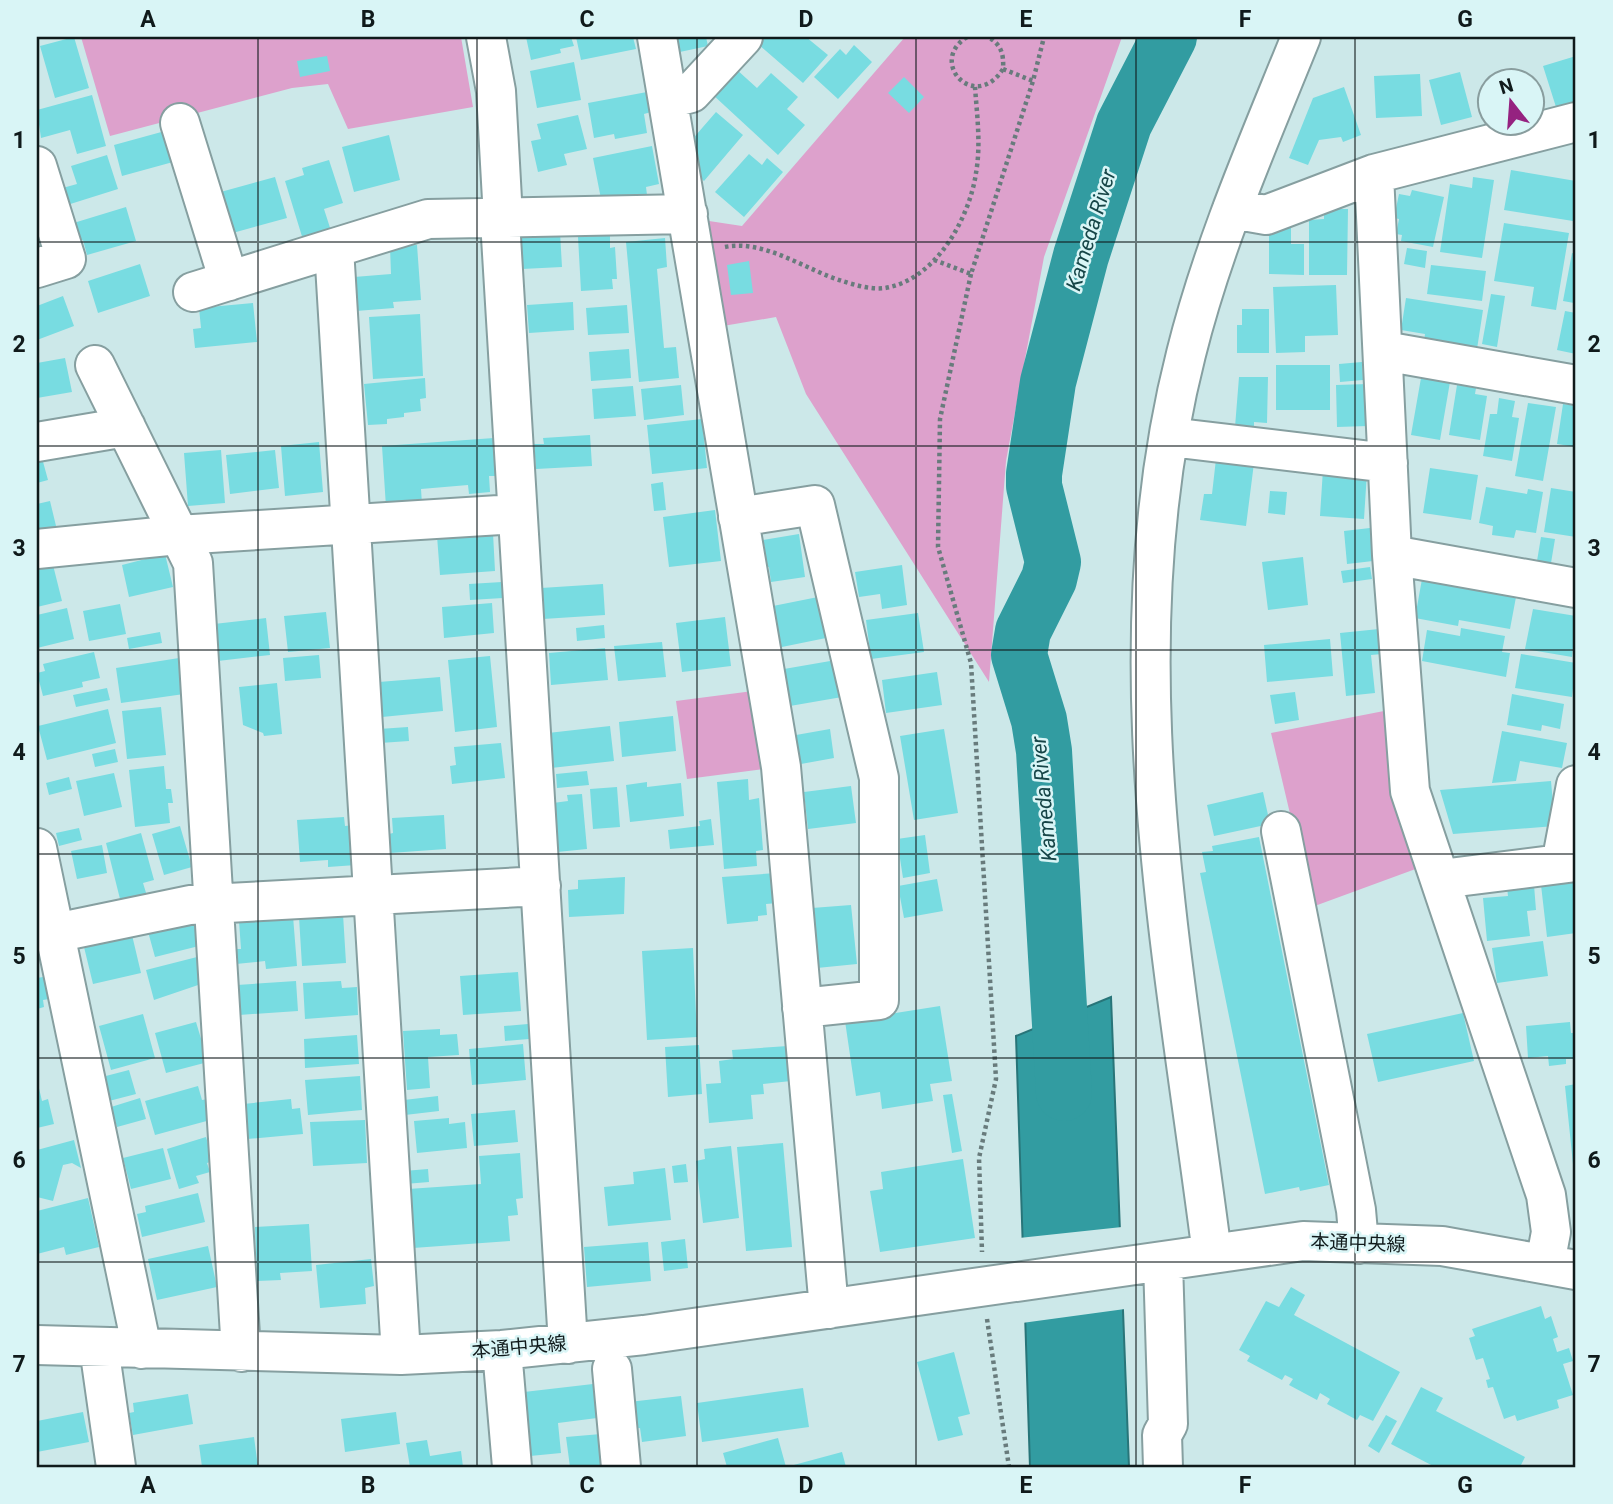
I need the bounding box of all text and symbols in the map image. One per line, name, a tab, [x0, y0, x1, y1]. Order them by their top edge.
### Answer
text: A	[140, 6, 156, 33]
text: B	[361, 6, 375, 33]
text: C	[579, 6, 595, 33]
text: D	[799, 6, 813, 33]
text: E	[1020, 6, 1033, 33]
text: F	[1239, 6, 1252, 33]
text: G	[1457, 6, 1473, 33]
north arrow	[1476, 66, 1546, 136]
text: N	[1496, 73, 1516, 99]
text: 1	[12, 127, 26, 154]
text: 1	[1587, 127, 1601, 154]
water label: Kameda River	[1061, 166, 1121, 293]
text: 2	[12, 331, 26, 358]
text: 2	[1587, 331, 1601, 358]
text: 3	[12, 535, 26, 562]
text: 3	[1587, 535, 1601, 562]
water label: Kameda River	[1026, 735, 1061, 862]
text: 4	[12, 739, 26, 766]
text: 4	[1587, 739, 1601, 766]
text: 5	[12, 943, 26, 970]
text: 5	[1587, 943, 1601, 970]
text: 6	[12, 1147, 26, 1174]
text: 6	[1587, 1147, 1601, 1174]
street label: 本通中央線	[1310, 1230, 1406, 1256]
street label: 本通中央線	[471, 1331, 567, 1363]
text: 7	[12, 1351, 26, 1378]
text: 7	[1587, 1351, 1601, 1378]
text: A	[140, 1472, 156, 1499]
text: B	[361, 1472, 375, 1499]
text: C	[579, 1472, 595, 1499]
text: D	[799, 1472, 813, 1499]
text: E	[1020, 1472, 1033, 1499]
text: F	[1239, 1472, 1252, 1499]
text: G	[1457, 1472, 1473, 1499]

